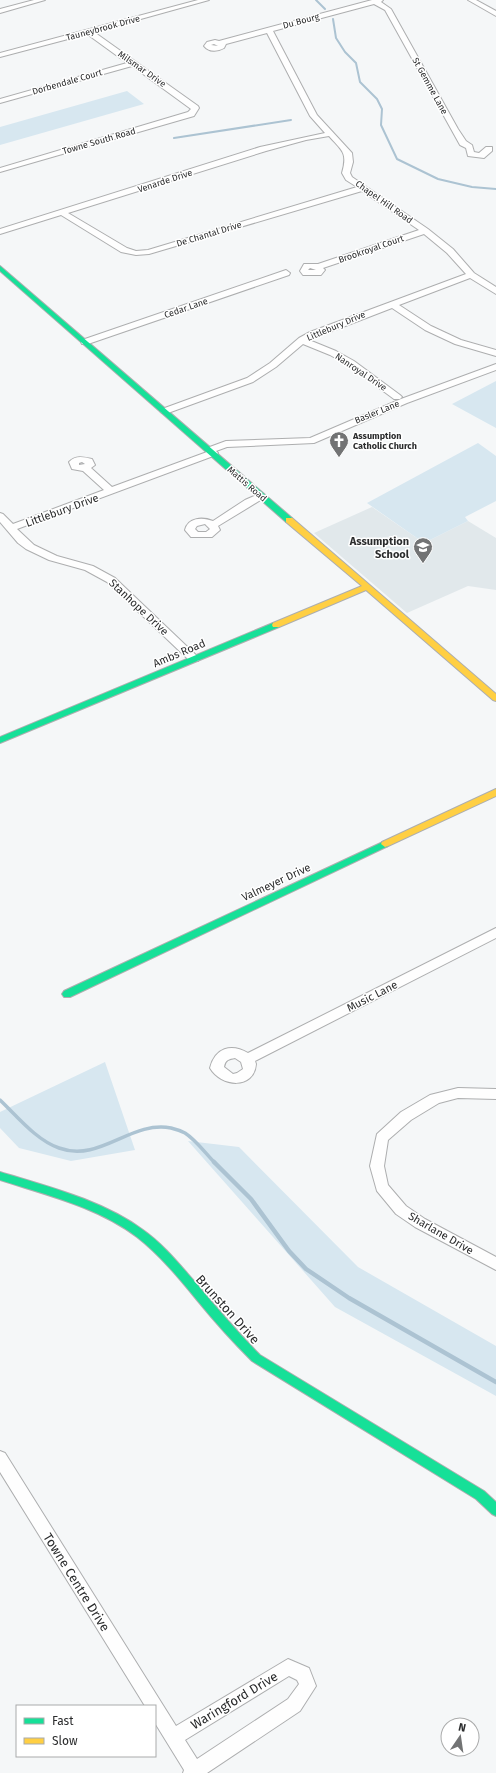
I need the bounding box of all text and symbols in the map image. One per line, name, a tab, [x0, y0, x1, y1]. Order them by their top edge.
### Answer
street label: Du Bourg	[282, 11, 321, 31]
street label: Tauneybrook Drive	[65, 13, 141, 43]
street label: Milsmar Drive	[116, 49, 168, 89]
street label: St Gemme Lane	[410, 56, 450, 116]
street label: Dorbendale Court	[31, 67, 104, 97]
street label: Towne South Road	[61, 126, 137, 156]
street label: Venarde Drive	[136, 167, 194, 195]
street label: Chapel Hill Road	[353, 179, 415, 225]
street label: De Chantal Drive	[175, 219, 243, 249]
street label: Brookroyal Court	[337, 233, 406, 265]
street label: Cedar Lane	[163, 296, 209, 320]
street label: Littlebury Drive	[305, 309, 367, 343]
street label: Nanroyal Drive	[333, 351, 389, 393]
street label: Basler Lane	[353, 398, 401, 425]
church icon: Assumption Catholic Church	[328, 430, 350, 458]
place label: Assumption Catholic Church	[352, 431, 417, 451]
street label: Mattis Road	[226, 464, 268, 504]
street label: Littlebury Drive	[24, 491, 101, 530]
place label: Assumption School	[349, 535, 410, 561]
school or university icon: Assumption School	[412, 536, 434, 564]
street label: Stanhope Drive	[106, 577, 171, 638]
street label: Ambs Road	[151, 637, 207, 670]
street label: Valmeyer Drive	[240, 861, 313, 904]
street label: Music Lane	[345, 978, 400, 1015]
street label: Sharlane Drive	[406, 1210, 476, 1257]
street label: Brunston Drive	[193, 1272, 263, 1347]
street label: Towne Centre Drive	[40, 1530, 113, 1634]
street label: Waringford Drive	[188, 1669, 280, 1732]
legend	[16, 1705, 156, 1757]
text: Fast	[52, 1714, 74, 1728]
north arrow	[440, 1717, 480, 1757]
text: N	[457, 1721, 467, 1735]
text: Slow	[52, 1734, 78, 1748]

